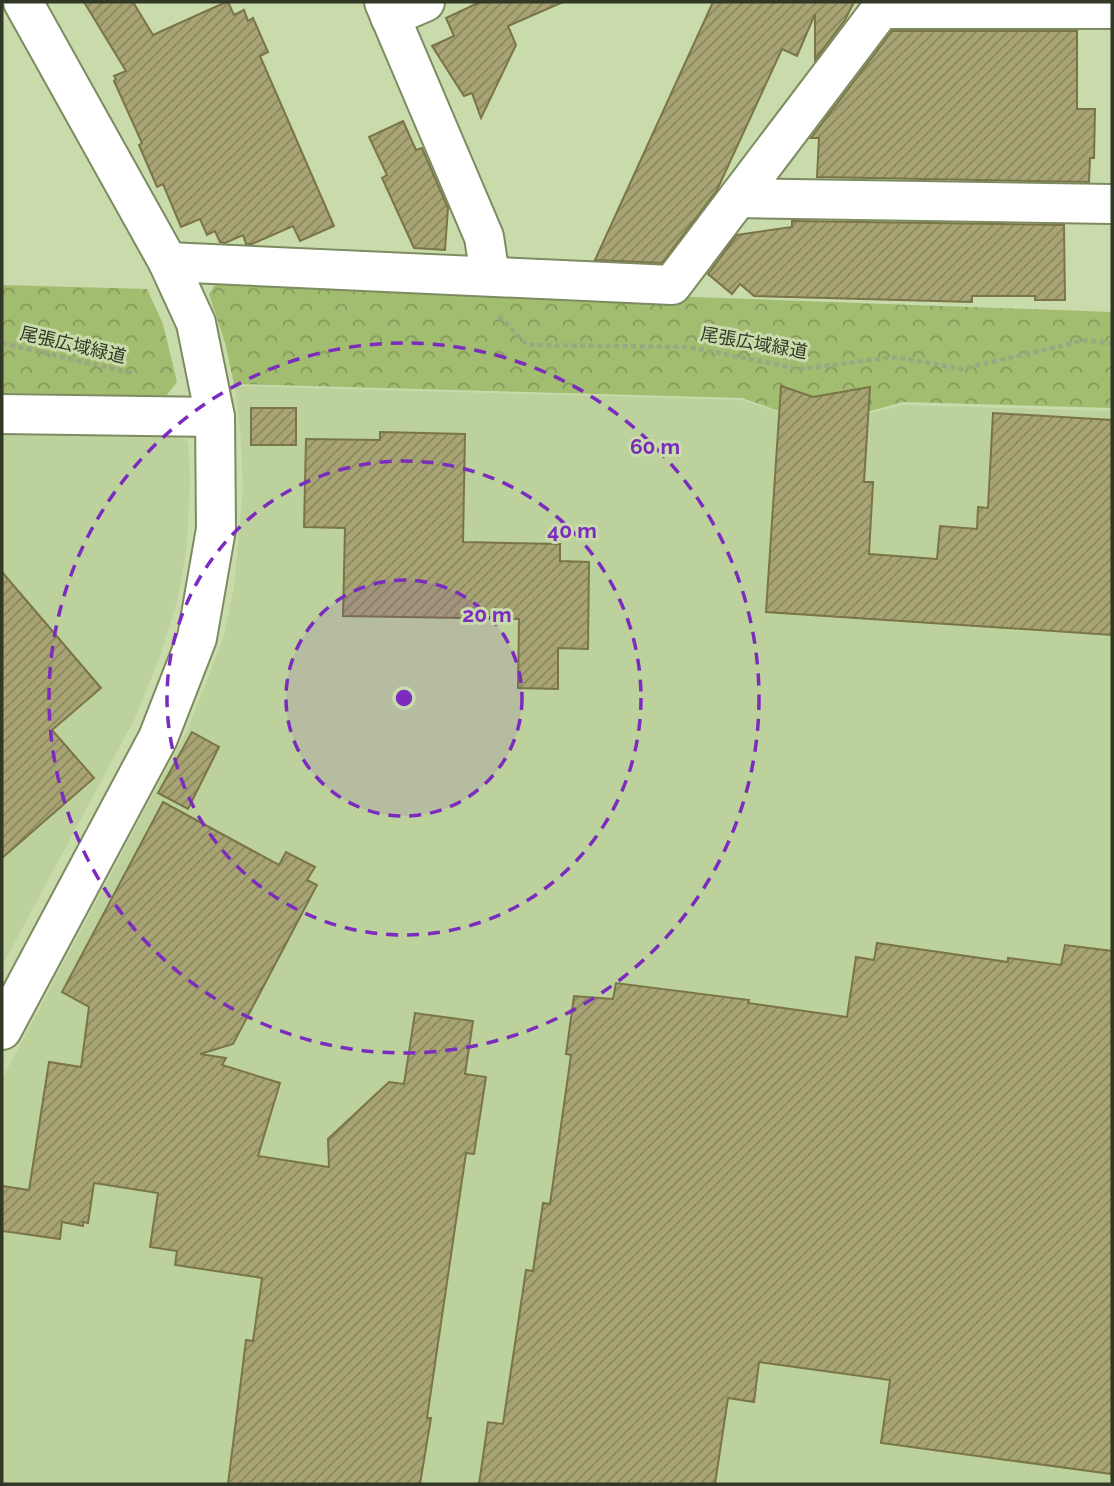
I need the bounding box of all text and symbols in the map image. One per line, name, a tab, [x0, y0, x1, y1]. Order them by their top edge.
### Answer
street label: 尾張広域緑道	[18, 322, 128, 367]
street label: 尾張広域緑道	[699, 323, 809, 362]
text: 60 m	[630, 434, 680, 459]
text: 40 m	[547, 518, 597, 543]
text: 20 m	[462, 602, 512, 627]
centre of rings	[392, 686, 416, 710]

